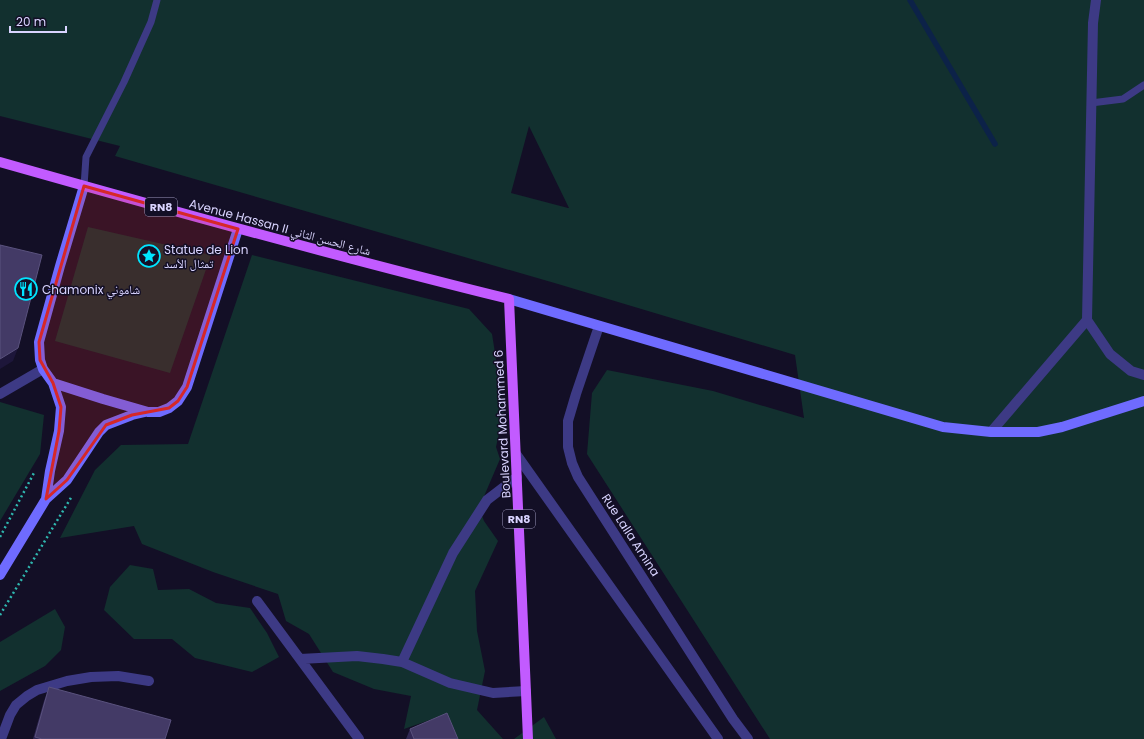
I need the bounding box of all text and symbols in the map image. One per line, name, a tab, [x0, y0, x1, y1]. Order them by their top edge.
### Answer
scale bar	[10, 8, 66, 34]
text: 20 m	[16, 13, 46, 30]
street label: Avenue Hassan II شارع الحسن الثاني	[187, 195, 373, 261]
road number: RN8	[145, 198, 177, 216]
place label: Statue de Lion تمثال الأسد	[164, 241, 248, 272]
place icon: Statue de Lion تمثال الأسد	[136, 243, 162, 269]
restaurant icon: Chamonix شاموني	[13, 276, 39, 302]
place label: Chamonix شاموني	[42, 281, 140, 300]
street label: Boulevard Mohammed 6	[490, 349, 514, 499]
street label: Rue Lalla Amina	[598, 490, 664, 580]
road number: RN8	[503, 510, 535, 528]

